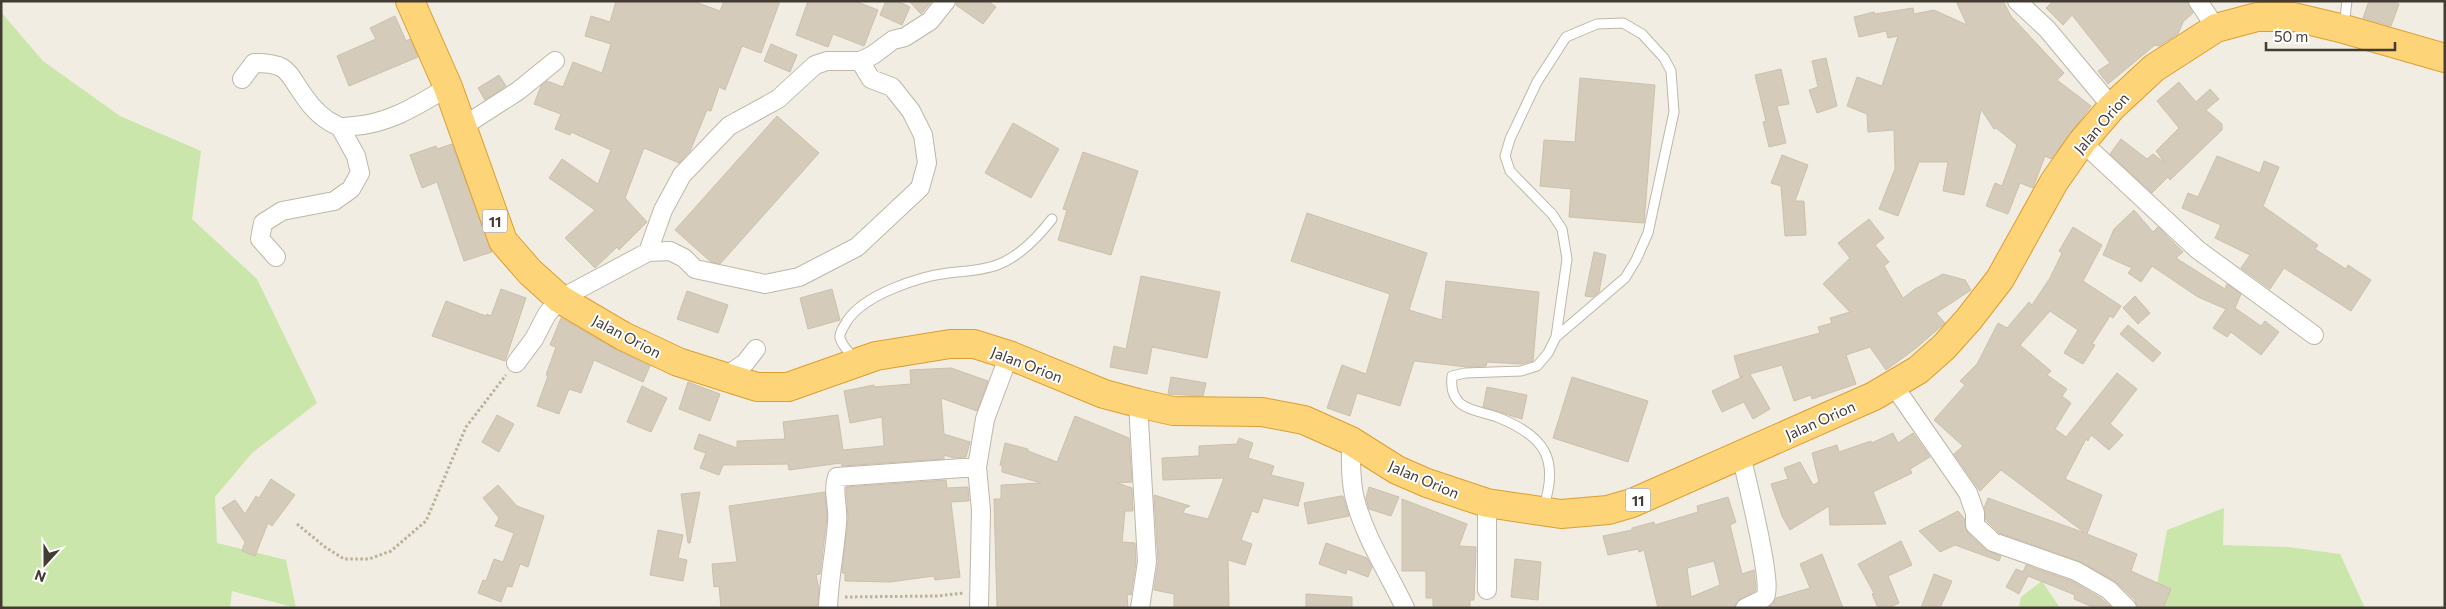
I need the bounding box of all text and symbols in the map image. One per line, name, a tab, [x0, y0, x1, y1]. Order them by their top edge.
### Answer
scale bar	[2266, 20, 2395, 52]
text: 50 m	[2274, 27, 2308, 45]
street label: Jalan Orion	[2070, 89, 2132, 157]
road number: 11	[482, 210, 508, 232]
street label: Jalan Orion	[590, 310, 664, 362]
street label: Jalan Orion	[989, 342, 1065, 386]
street label: Jalan Orion	[1782, 397, 1858, 443]
street label: Jalan Orion	[1386, 456, 1462, 502]
road number: 11	[1626, 488, 1650, 512]
north arrow	[20, 539, 70, 589]
text: N	[32, 567, 48, 586]

